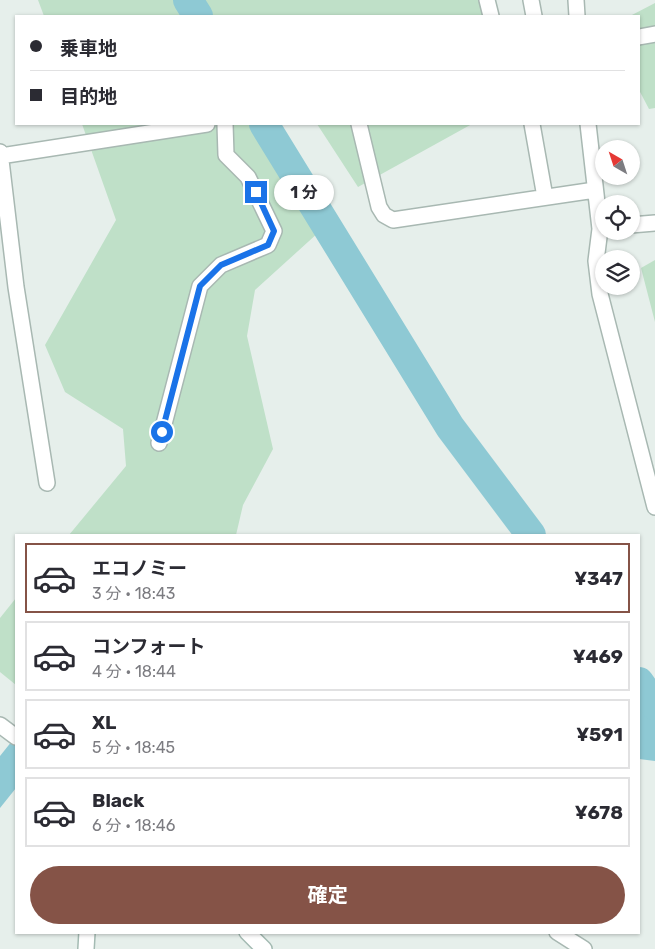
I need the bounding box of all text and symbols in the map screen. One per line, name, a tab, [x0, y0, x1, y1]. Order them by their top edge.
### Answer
text: 乗車地	[60, 37, 117, 60]
text: 目的地	[60, 85, 117, 108]
north arrow	[595, 140, 640, 185]
map controls	[595, 140, 640, 295]
callout: 1 分	[274, 174, 334, 210]
route end	[245, 181, 267, 203]
text: 1 分	[290, 183, 318, 202]
button: locate	[595, 195, 640, 240]
button: layers	[595, 250, 640, 295]
route start	[151, 421, 173, 443]
icon: car	[32, 556, 77, 601]
text: エコノミー	[92, 557, 187, 580]
text: ¥347	[574, 567, 623, 590]
text: 3 分 · 18:43	[92, 584, 175, 603]
icon: car	[32, 634, 77, 679]
text: コンフォート	[92, 635, 205, 658]
text: ¥469	[572, 645, 623, 668]
text: 4 分 · 18:44	[92, 662, 176, 681]
text: XL	[92, 711, 116, 734]
icon: car	[32, 712, 77, 757]
text: ¥591	[576, 723, 623, 746]
text: 5 分 · 18:45	[92, 738, 175, 757]
text: Black	[92, 789, 144, 812]
icon: car	[32, 790, 77, 835]
text: ¥678	[574, 801, 623, 824]
text: 6 分 · 18:46	[92, 816, 175, 835]
button: 確定	[30, 866, 625, 924]

